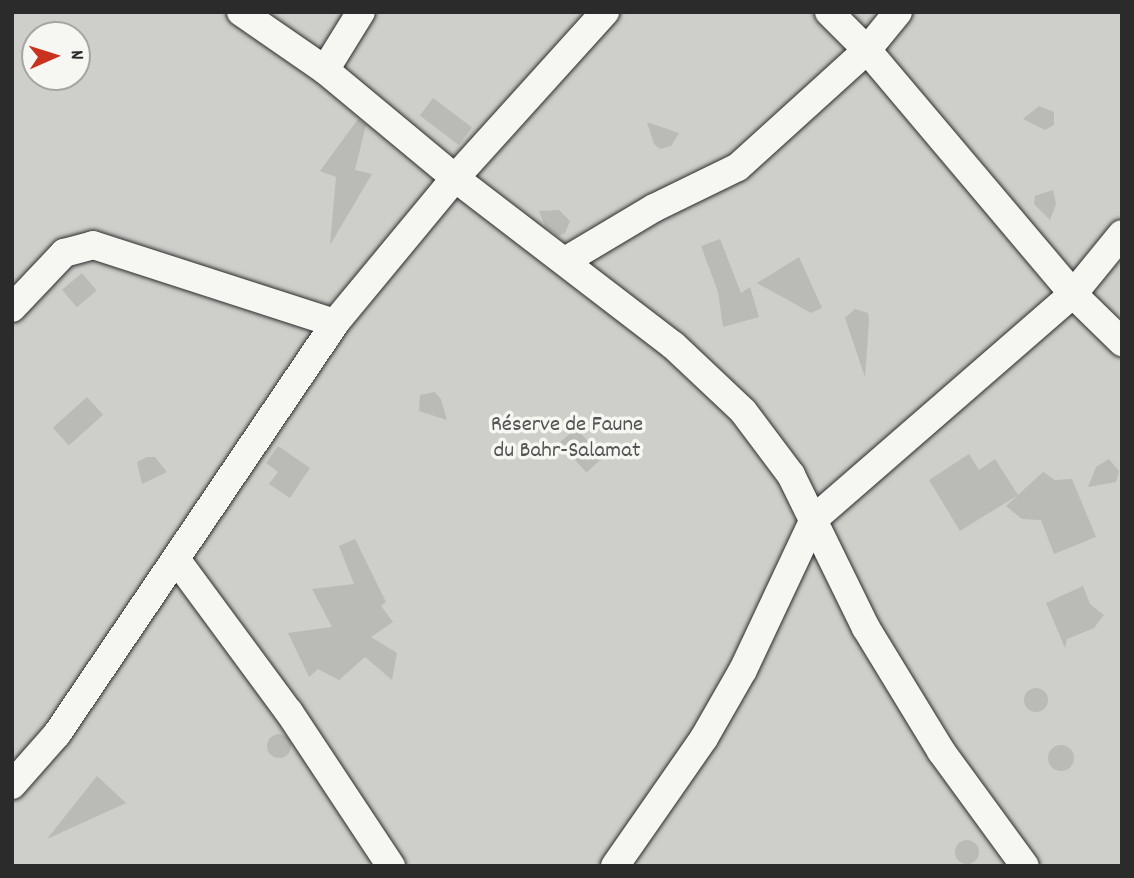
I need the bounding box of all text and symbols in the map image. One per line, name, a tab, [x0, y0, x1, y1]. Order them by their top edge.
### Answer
north arrow	[21, 21, 91, 91]
text: N	[62, 50, 89, 60]
park label: Réserve de Faune du Bahr-Salamat	[491, 412, 643, 466]

